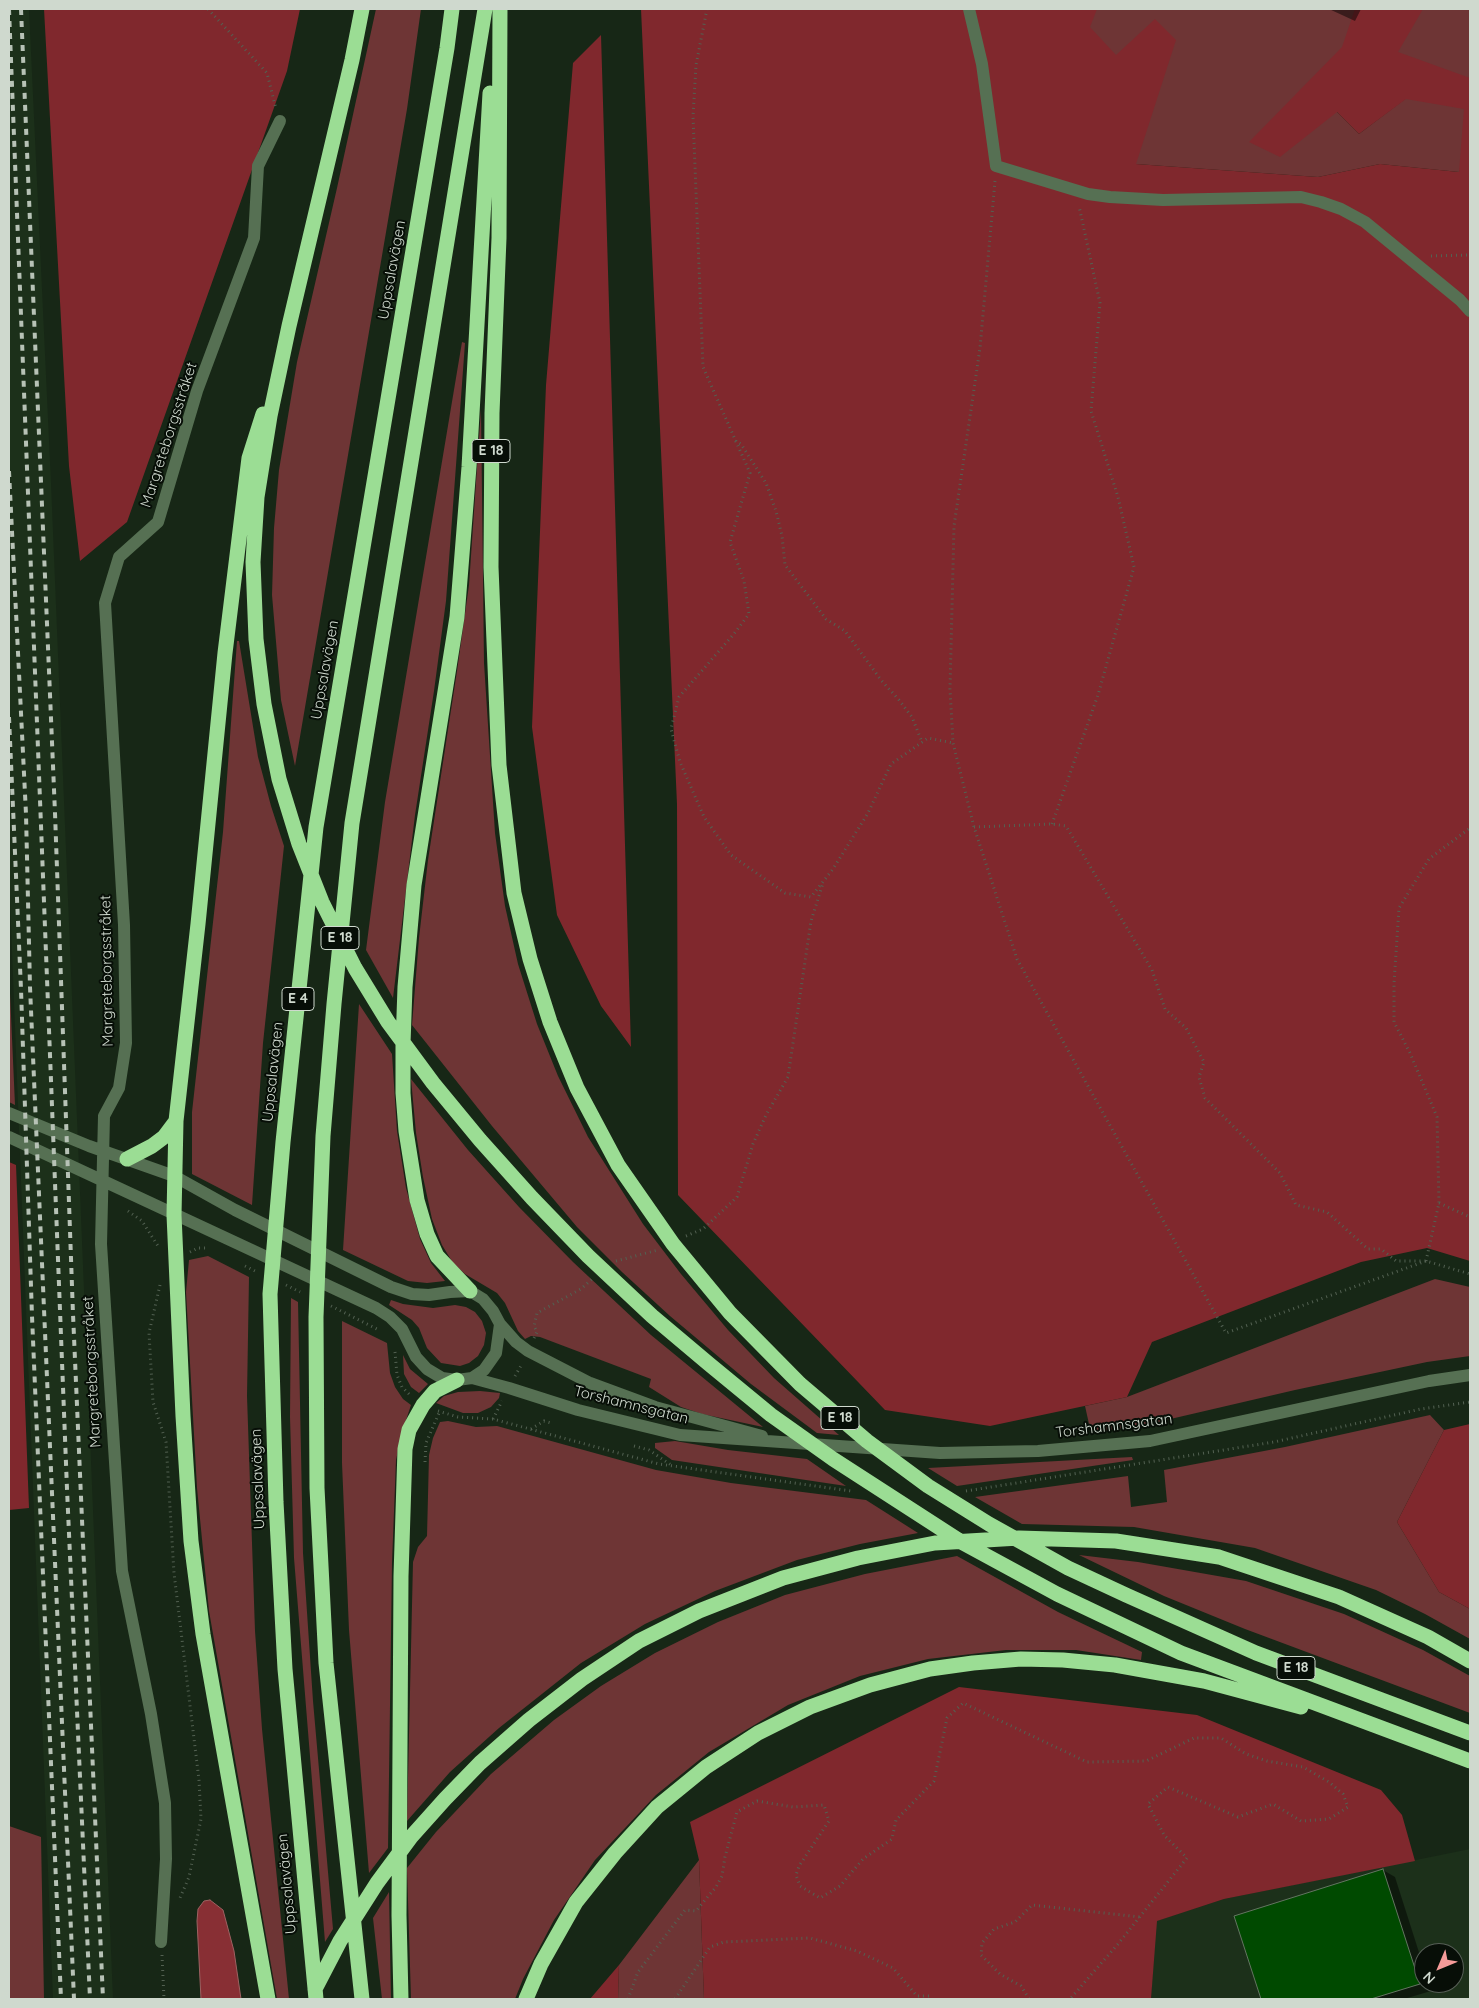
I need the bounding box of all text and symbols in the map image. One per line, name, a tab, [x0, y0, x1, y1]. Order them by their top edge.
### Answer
street label: Uppsalavägen	[374, 219, 410, 321]
street label: Margreteborgsstråket	[137, 360, 201, 510]
road number: E 18	[472, 440, 510, 462]
street label: Uppsalavägen	[307, 619, 343, 721]
street label: Margreteborgsstråket	[97, 895, 117, 1047]
road number: E 18	[321, 926, 359, 950]
road number: E 4	[282, 988, 314, 1011]
street label: Uppsalavägen	[259, 1021, 287, 1123]
street label: Margreteborgsstråket	[79, 1296, 105, 1448]
street label: Torshamnsgatan	[572, 1382, 690, 1428]
road number: E 18	[821, 1406, 859, 1430]
street label: Torshamnsgatan	[1055, 1410, 1173, 1442]
street label: Uppsalavägen	[247, 1428, 269, 1530]
road number: E 18	[1277, 1656, 1315, 1680]
street label: Uppsalavägen	[274, 1833, 300, 1935]
north arrow	[1414, 1943, 1464, 1993]
text: N	[1419, 1968, 1439, 1988]

